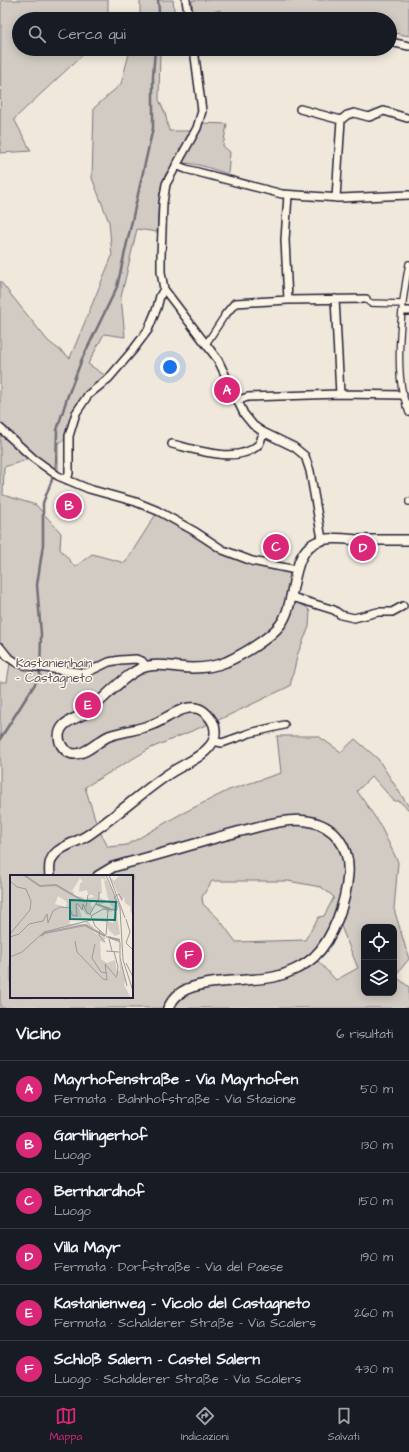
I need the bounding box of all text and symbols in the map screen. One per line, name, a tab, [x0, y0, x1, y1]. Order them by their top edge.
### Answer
search box	[12, 12, 397, 56]
icon: search	[26, 23, 48, 45]
text: Cerca qui	[58, 24, 126, 45]
your location	[160, 357, 180, 377]
pin: A	[214, 375, 240, 405]
pin: B	[56, 491, 82, 521]
pin: C	[263, 532, 289, 562]
pin: D	[350, 533, 376, 563]
park label: Kastanienhain - Castagneto	[16, 654, 93, 688]
pin: E	[75, 690, 101, 720]
inset map	[10, 875, 133, 998]
map controls	[361, 924, 397, 996]
button: locate	[361, 924, 397, 960]
pin: F	[176, 940, 202, 970]
button: layers	[361, 960, 397, 996]
text: Vicino	[16, 1022, 61, 1046]
text: 6 risultati	[336, 1025, 393, 1043]
text: Mayrhofenstraße - Via Mayrhofen	[54, 1069, 298, 1090]
text: A	[25, 1080, 33, 1098]
text: 50 m	[360, 1080, 393, 1098]
text: Fermata · Bahnhofstraße - Via Stazione	[54, 1090, 296, 1108]
text: Gartlingerhof	[54, 1125, 147, 1146]
text: B	[24, 1136, 34, 1154]
text: 130 m	[361, 1136, 393, 1154]
text: Luogo	[54, 1146, 91, 1164]
text: Bernhardhof	[54, 1181, 144, 1202]
text: C	[24, 1192, 34, 1210]
text: 150 m	[359, 1192, 393, 1210]
text: Luogo	[54, 1202, 91, 1220]
text: Villa Mayr	[54, 1237, 121, 1258]
text: D	[25, 1248, 33, 1266]
text: 190 m	[360, 1248, 393, 1266]
text: Fermata · Dorfstraße - Via del Paese	[54, 1258, 283, 1276]
text: Kastanienweg - Vicolo del Castagneto	[54, 1293, 310, 1314]
text: E	[25, 1304, 33, 1322]
text: 260 m	[354, 1304, 393, 1322]
text: Fermata · Schalderer Straße - Via Scalers	[54, 1314, 316, 1332]
text: Schloß Salern - Castel Salern	[54, 1349, 260, 1370]
text: F	[24, 1360, 34, 1378]
text: 430 m	[354, 1360, 393, 1378]
text: Luogo · Schalderer Straße - Via Scalers	[54, 1370, 301, 1388]
tab: Mappa	[50, 1405, 82, 1444]
tab: Indicazioni	[181, 1405, 229, 1444]
tab: Salvati	[328, 1405, 359, 1444]

